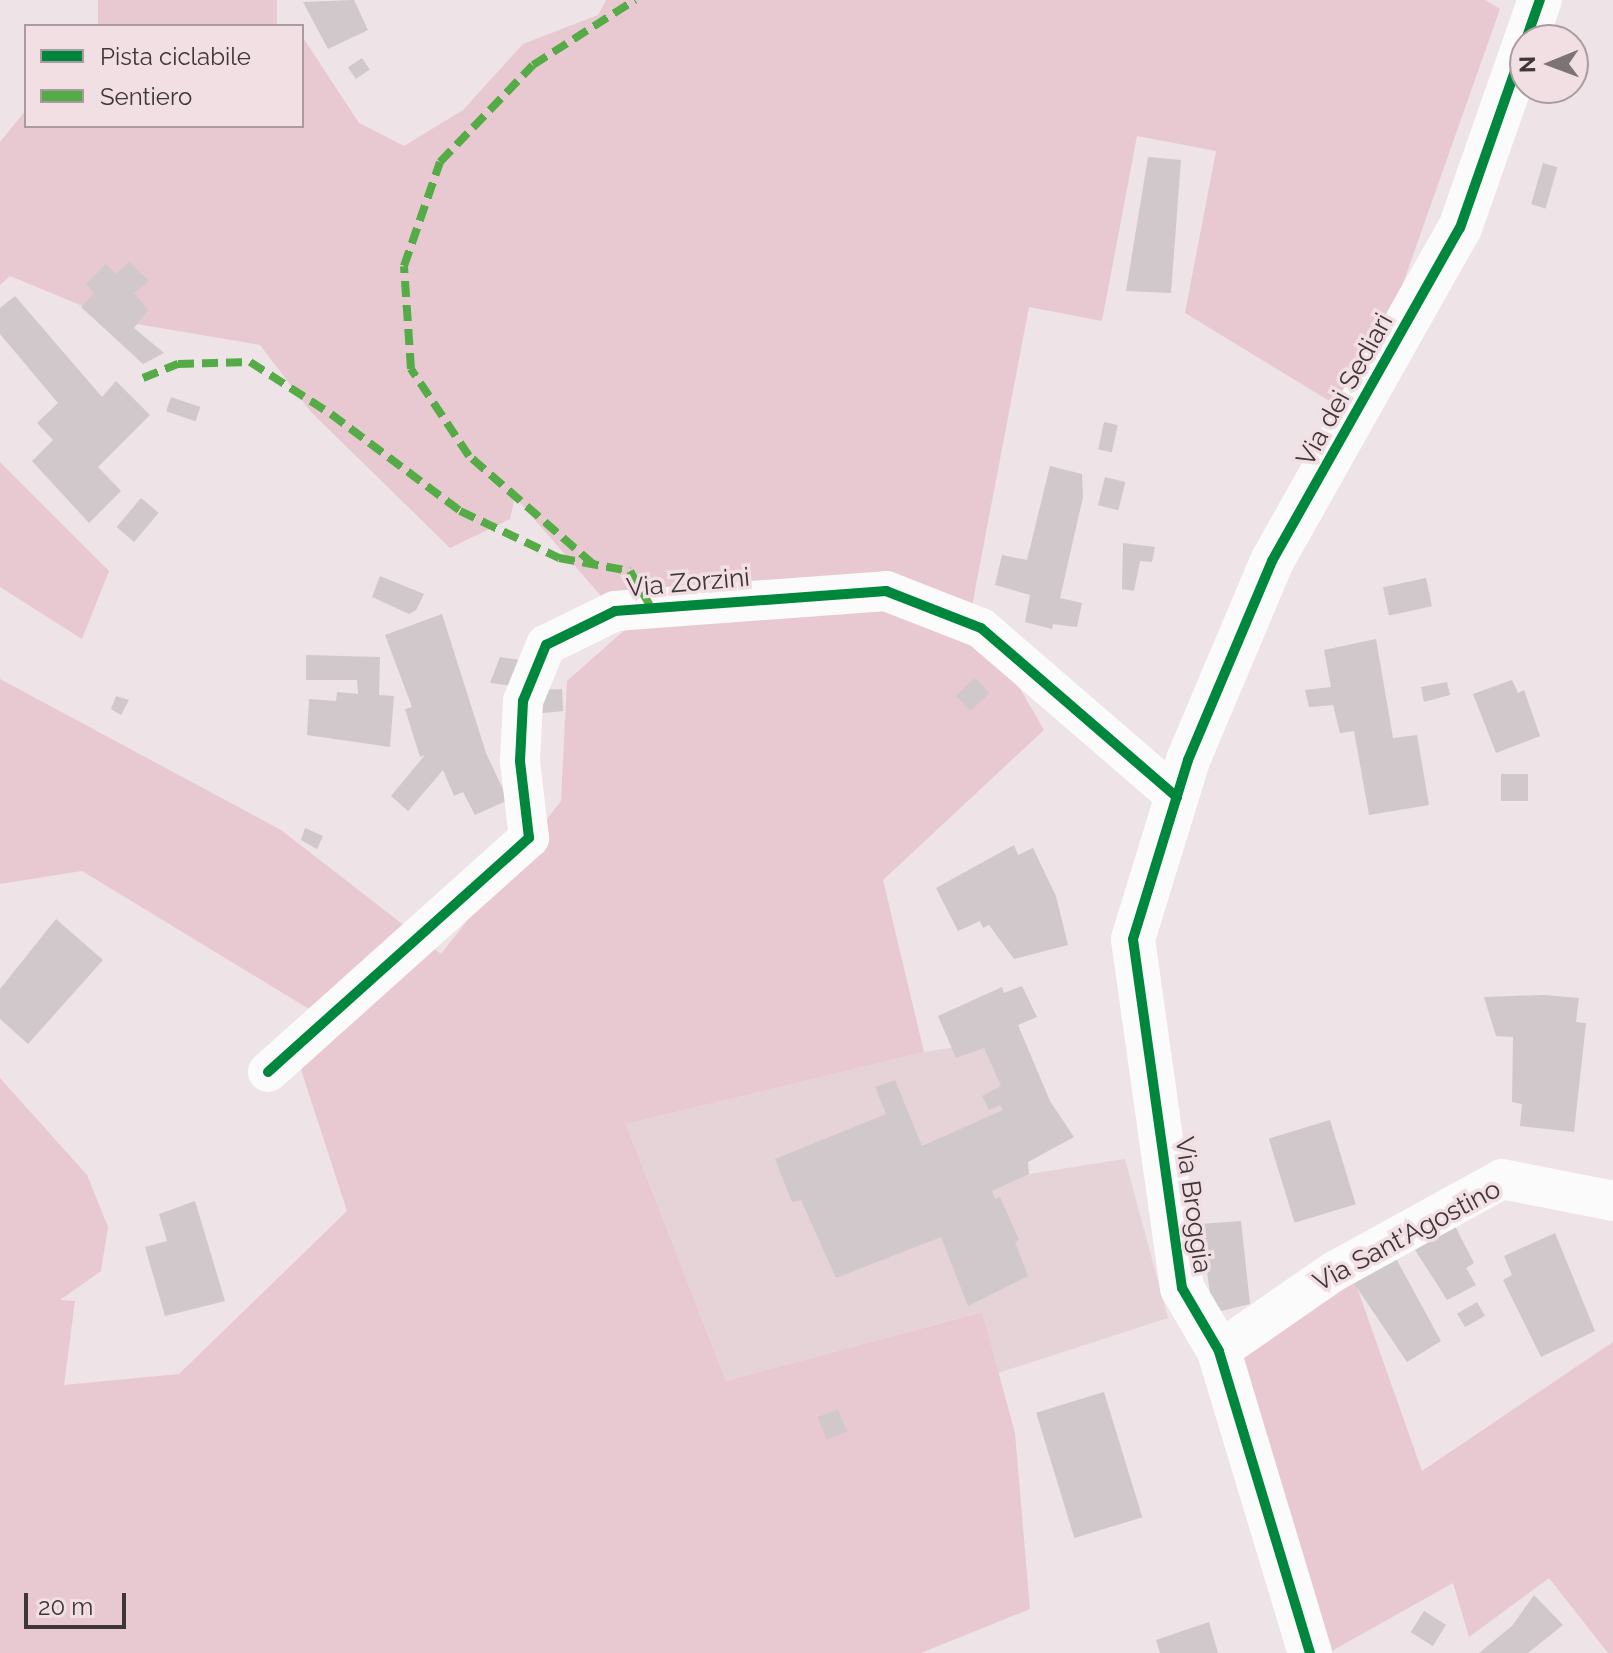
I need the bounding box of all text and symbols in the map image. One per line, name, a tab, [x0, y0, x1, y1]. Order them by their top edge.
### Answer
legend	[24, 24, 304, 128]
north arrow	[1509, 24, 1589, 104]
text: Pista ciclabile	[100, 42, 251, 71]
text: N	[1514, 56, 1540, 73]
text: Sentiero	[100, 82, 192, 111]
street label: Via dei Sediari	[1290, 308, 1400, 472]
street label: Via Zorzini	[625, 562, 751, 604]
street label: Via Broggia	[1168, 1135, 1218, 1275]
street label: Via Sant'Agostino	[1308, 1174, 1506, 1298]
scale bar	[28, 1577, 130, 1627]
text: 20 m	[38, 1592, 93, 1621]

